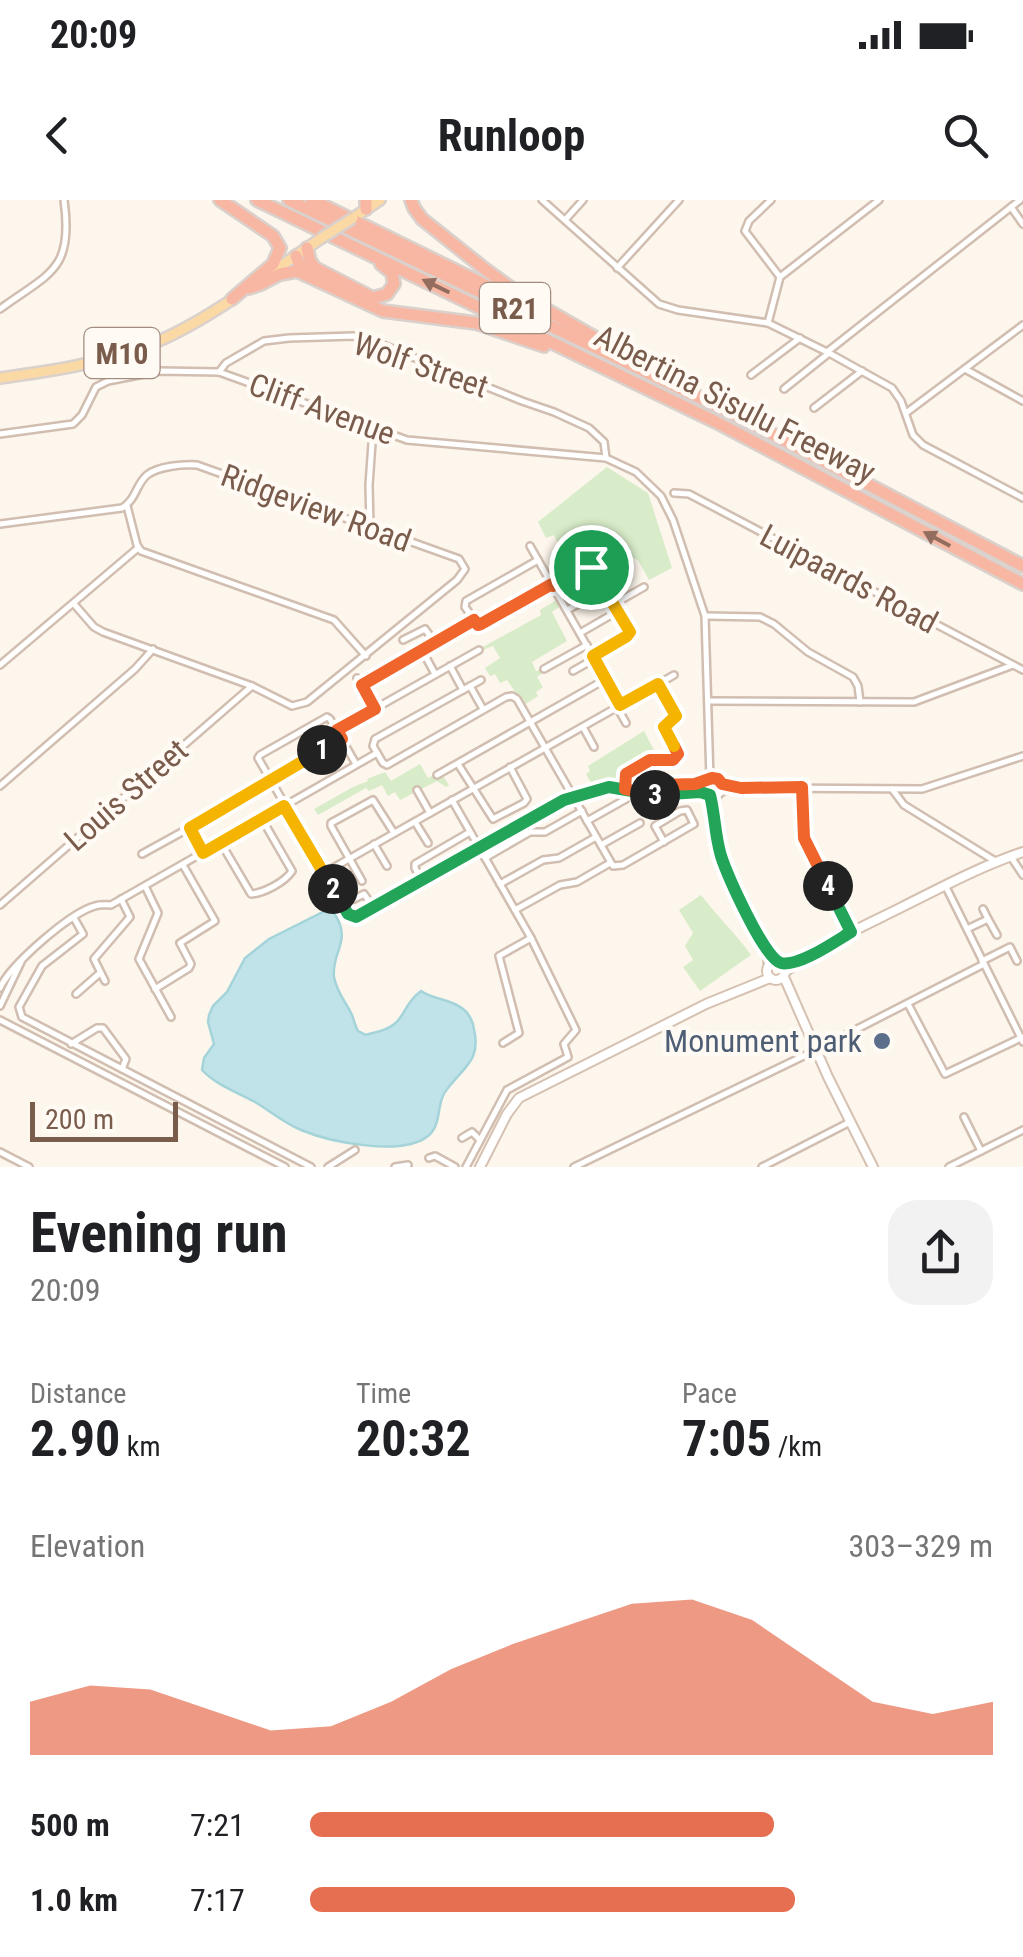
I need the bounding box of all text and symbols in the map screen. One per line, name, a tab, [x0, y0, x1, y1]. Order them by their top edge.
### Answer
text: 20:09	[50, 13, 137, 57]
icon: back	[30, 108, 85, 163]
icon: search	[938, 108, 993, 163]
text: Runloop	[438, 109, 585, 162]
one-way arrow	[421, 278, 450, 295]
road number: R21	[480, 283, 550, 333]
street label: Albertina Sisulu Freeway	[588, 317, 882, 491]
street label: Wolf Street	[349, 324, 493, 406]
road number: M10	[84, 328, 160, 378]
street label: Cliff Avenue	[244, 365, 400, 453]
street label: Ridgeview Road	[216, 456, 416, 560]
street label: Luipaards Road	[754, 516, 944, 642]
pin	[549, 525, 634, 610]
one-way arrow	[922, 531, 951, 548]
icon: arrive	[564, 540, 619, 595]
pin: 1	[297, 725, 347, 775]
street label: Louis Street	[57, 731, 195, 859]
text: 1	[315, 733, 329, 766]
pin: 3	[630, 770, 680, 820]
text: 3	[648, 778, 662, 811]
pin: 4	[803, 861, 853, 911]
pin: 2	[308, 864, 358, 914]
text: 4	[821, 869, 835, 902]
text: 2	[326, 872, 340, 905]
place label: Monument park	[664, 1022, 863, 1060]
marker: Monument park	[871, 1030, 893, 1052]
scale bar	[30, 1097, 178, 1141]
text: 200 m	[45, 1103, 114, 1136]
button: share	[888, 1200, 993, 1305]
text: Evening run	[30, 1201, 288, 1265]
text: 20:09	[30, 1271, 101, 1309]
text: Distance	[30, 1377, 127, 1410]
text: Time	[356, 1377, 411, 1410]
text: Pace	[682, 1377, 737, 1410]
text: 2.90	[30, 1410, 120, 1468]
text: 20:32	[356, 1410, 471, 1468]
text: 7:05	[682, 1410, 771, 1468]
text: km	[120, 1430, 160, 1463]
text: /km	[771, 1430, 822, 1463]
text: Elevation	[30, 1527, 145, 1565]
text: 303–329 m	[848, 1527, 993, 1565]
text: 500 m	[30, 1806, 110, 1844]
text: 7:21	[190, 1806, 245, 1844]
text: 1.0 km	[30, 1881, 118, 1919]
text: 7:17	[190, 1881, 245, 1919]

